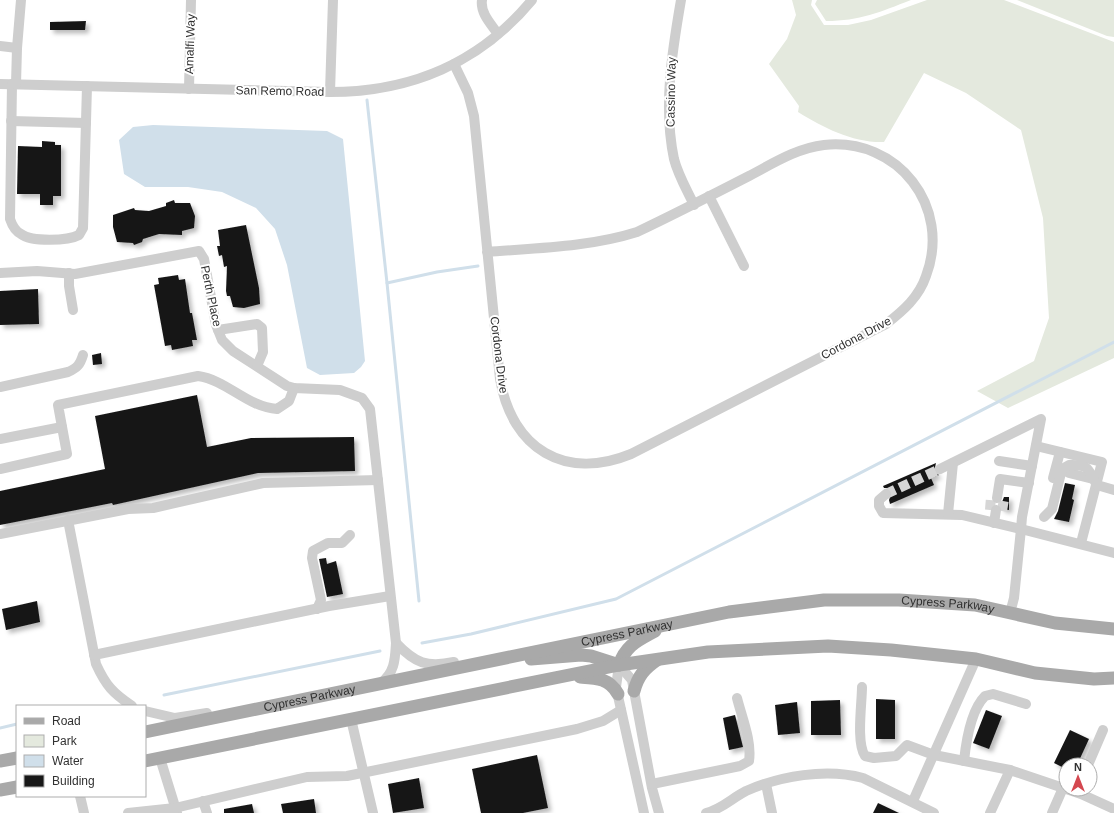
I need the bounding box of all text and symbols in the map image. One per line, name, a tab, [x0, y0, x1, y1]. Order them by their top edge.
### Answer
street label: Amalfi Way	[182, 14, 198, 74]
street label: Cassino Way	[663, 57, 679, 127]
street label: San Remo Road	[236, 83, 324, 99]
street label: Perth Place	[198, 264, 224, 328]
street label: Cordona Drive	[819, 314, 894, 362]
street label: Cordona Drive	[487, 316, 511, 395]
street label: Cypress Parkway	[901, 593, 996, 616]
street label: Cypress Parkway	[580, 617, 674, 649]
street label: Cypress Parkway	[262, 682, 357, 714]
legend	[16, 705, 146, 797]
text: Road	[52, 714, 81, 728]
text: Park	[52, 734, 78, 748]
text: Water	[52, 754, 84, 768]
north arrow	[1058, 757, 1098, 797]
text: N	[1074, 761, 1082, 773]
text: Building	[52, 774, 95, 788]

